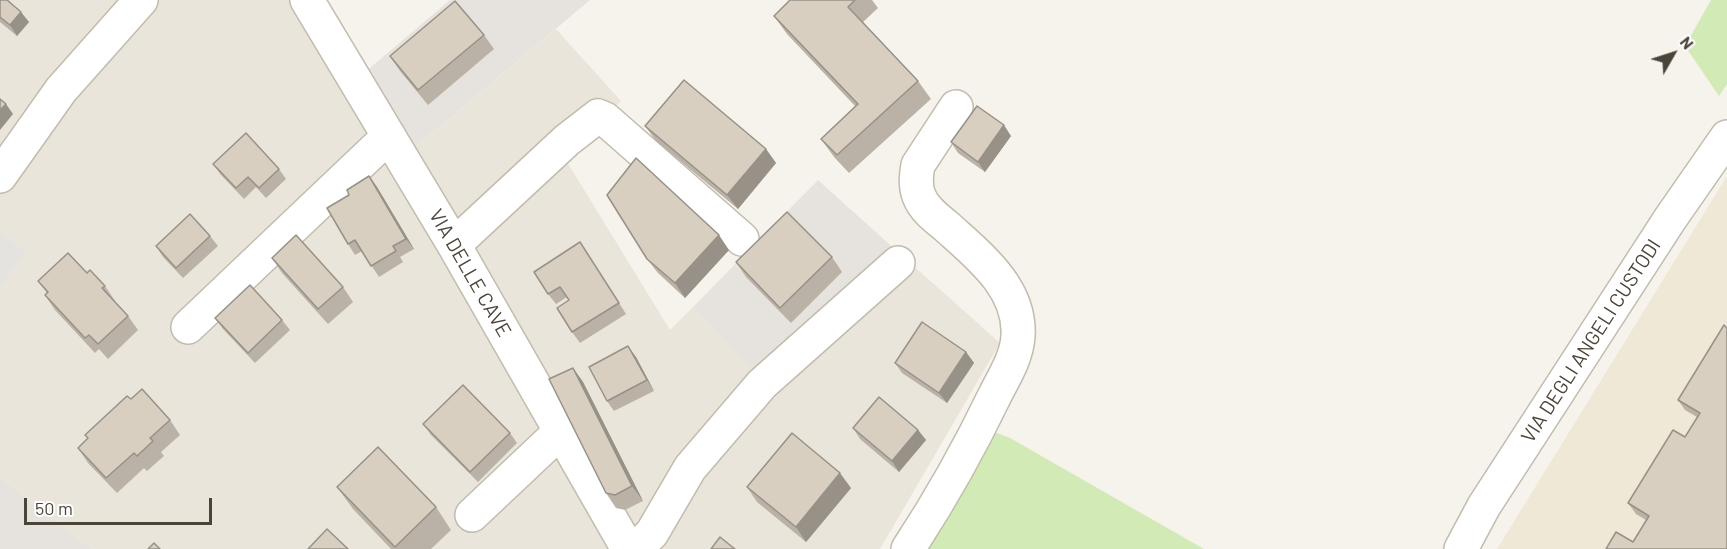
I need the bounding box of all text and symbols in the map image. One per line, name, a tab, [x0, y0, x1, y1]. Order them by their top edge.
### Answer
north arrow	[1643, 24, 1703, 84]
text: N	[1677, 32, 1698, 52]
street label: VIA DELLE CAVE	[424, 205, 516, 341]
street label: VIA DEGLI ANGELI CUSTODI	[1516, 235, 1666, 447]
scale bar	[27, 486, 214, 524]
text: 50 m	[35, 497, 73, 519]

